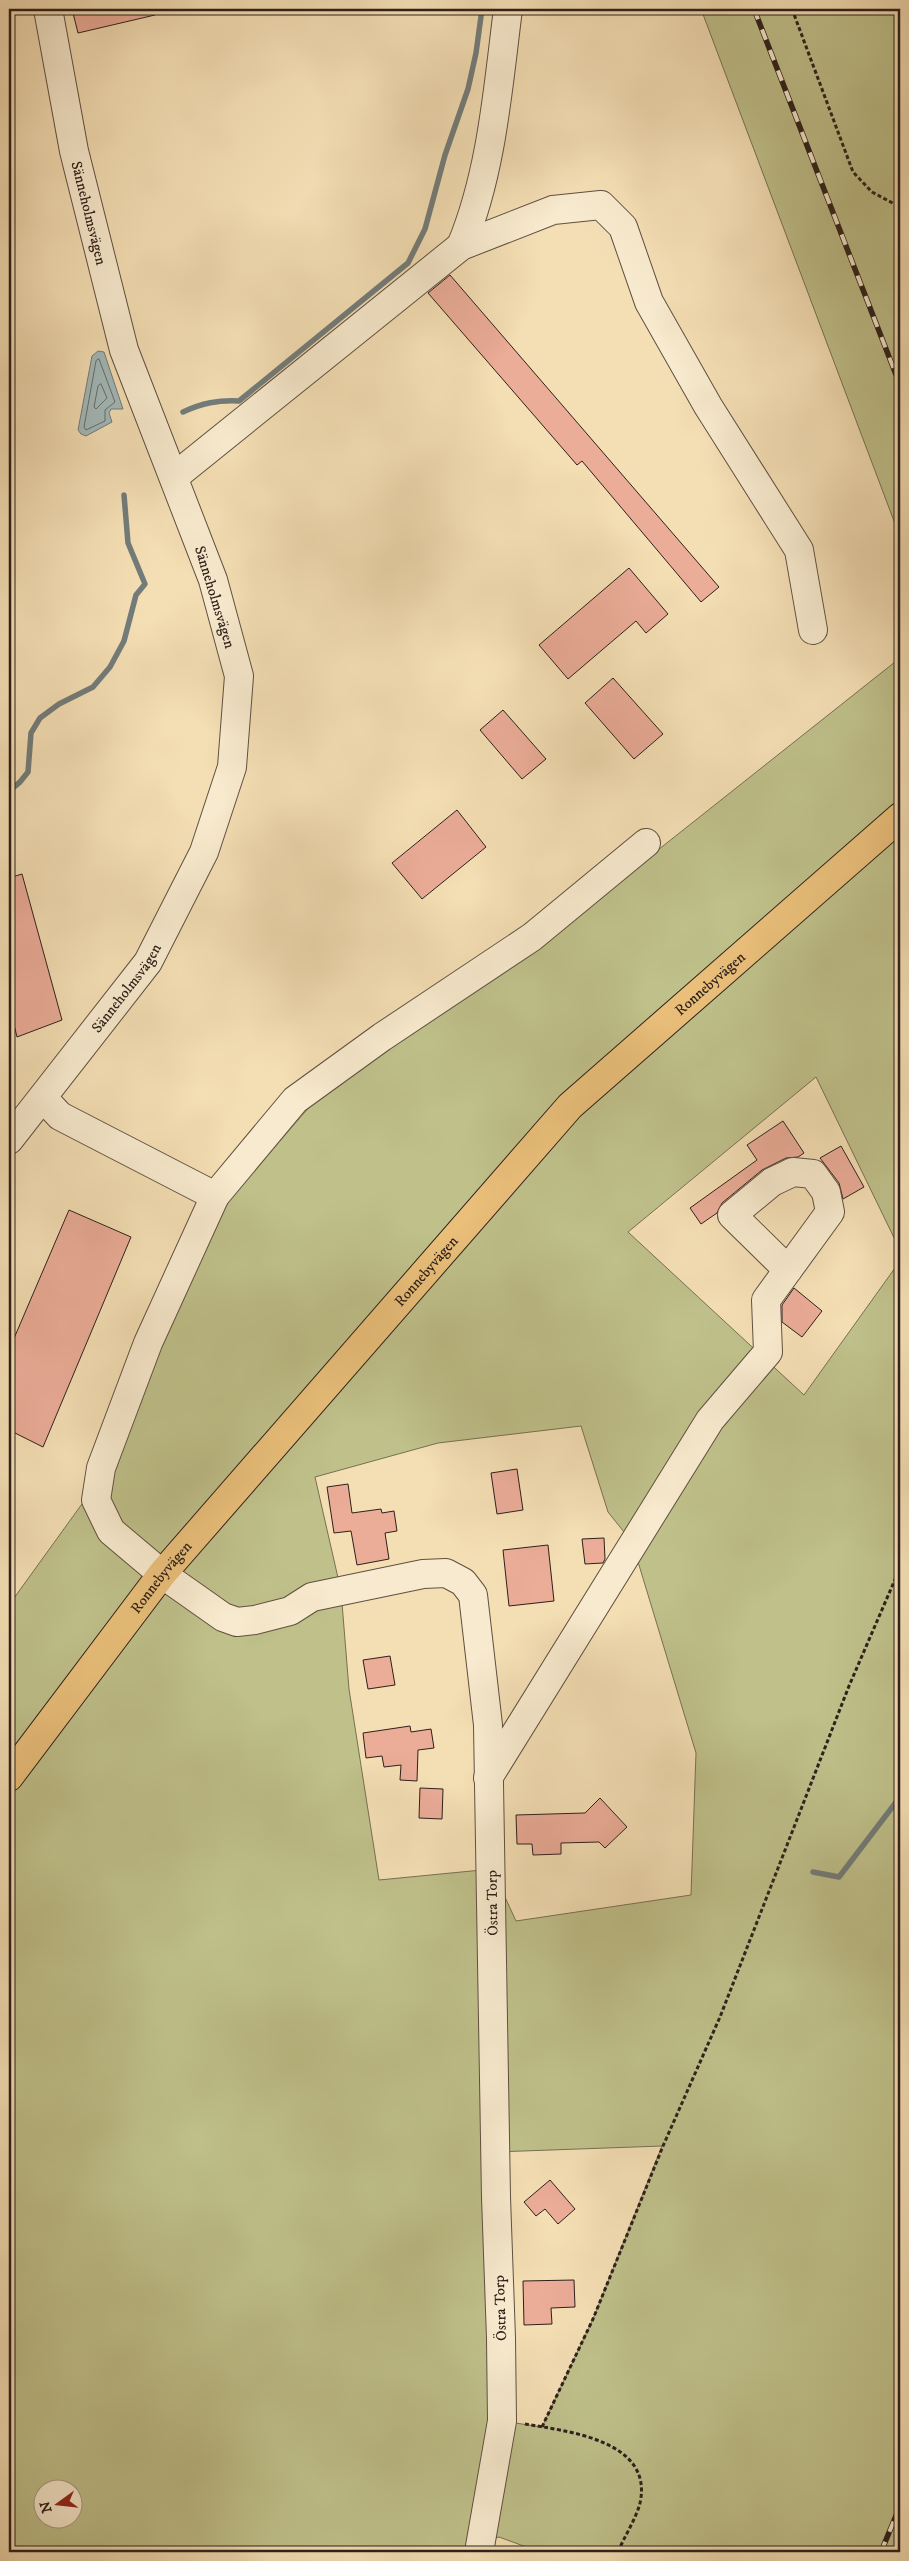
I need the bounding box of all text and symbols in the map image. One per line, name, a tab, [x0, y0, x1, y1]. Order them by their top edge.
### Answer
street label: Sänneholmsvägen	[66, 159, 111, 267]
street label: Sänneholmsvägen	[190, 544, 239, 651]
street label: Sänneholmsvägen	[87, 941, 166, 1037]
street label: Ronnebyvägen	[671, 948, 750, 1020]
street label: Ronnebyvägen	[390, 1232, 462, 1311]
street label: Ronnebyvägen	[127, 1537, 196, 1618]
street label: Östra Torp	[482, 1869, 503, 1936]
street label: Östra Torp	[490, 2274, 511, 2341]
north arrow	[32, 2478, 82, 2528]
text: N	[36, 2499, 57, 2515]

